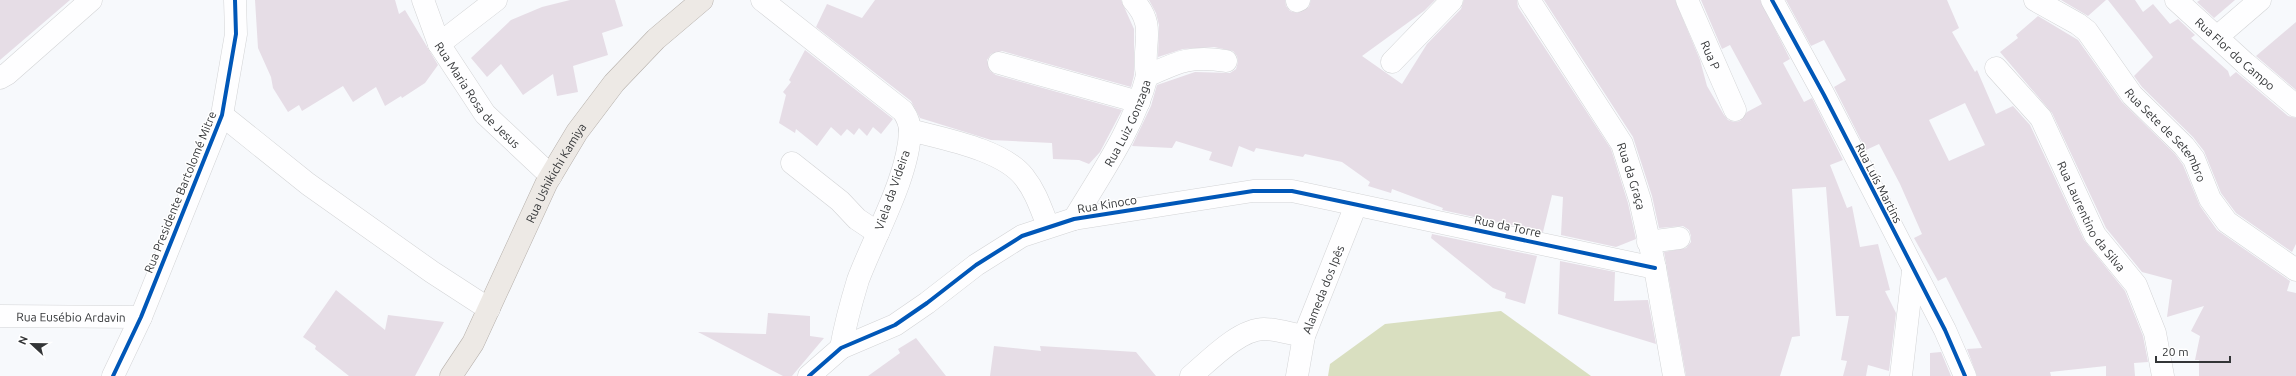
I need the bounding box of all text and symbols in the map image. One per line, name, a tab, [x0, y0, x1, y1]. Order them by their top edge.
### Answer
street label: Rua Flor do Campo	[2193, 15, 2278, 92]
street label: Rua P	[1699, 38, 1723, 72]
street label: Rua Maria Rosa de Jesus	[433, 39, 523, 150]
street label: Rua Luiz Gonzaga	[1101, 78, 1152, 169]
street label: Rua Sete de Setembro	[2123, 86, 2209, 184]
street label: Rua Presidente Bartolomé Mitre	[141, 109, 219, 275]
street label: Rua Ushikichi Kamiya	[523, 120, 588, 225]
street label: Rua da Graça	[1615, 141, 1648, 211]
street label: Rua Luís Martins	[1853, 141, 1905, 225]
street label: Viela da Videira	[872, 148, 912, 232]
street label: Rua Laurentino da Silva	[2055, 159, 2128, 273]
street label: Rua Kinoco	[1076, 193, 1138, 215]
street label: Rua da Torre	[1473, 213, 1543, 239]
street label: Alameda dos Ipês	[1299, 243, 1346, 335]
street label: Rua Eusébio Ardavin	[16, 310, 126, 323]
north arrow	[12, 324, 52, 364]
text: N	[16, 334, 30, 346]
scale bar	[2156, 338, 2230, 364]
text: 20 m	[2162, 345, 2189, 358]

